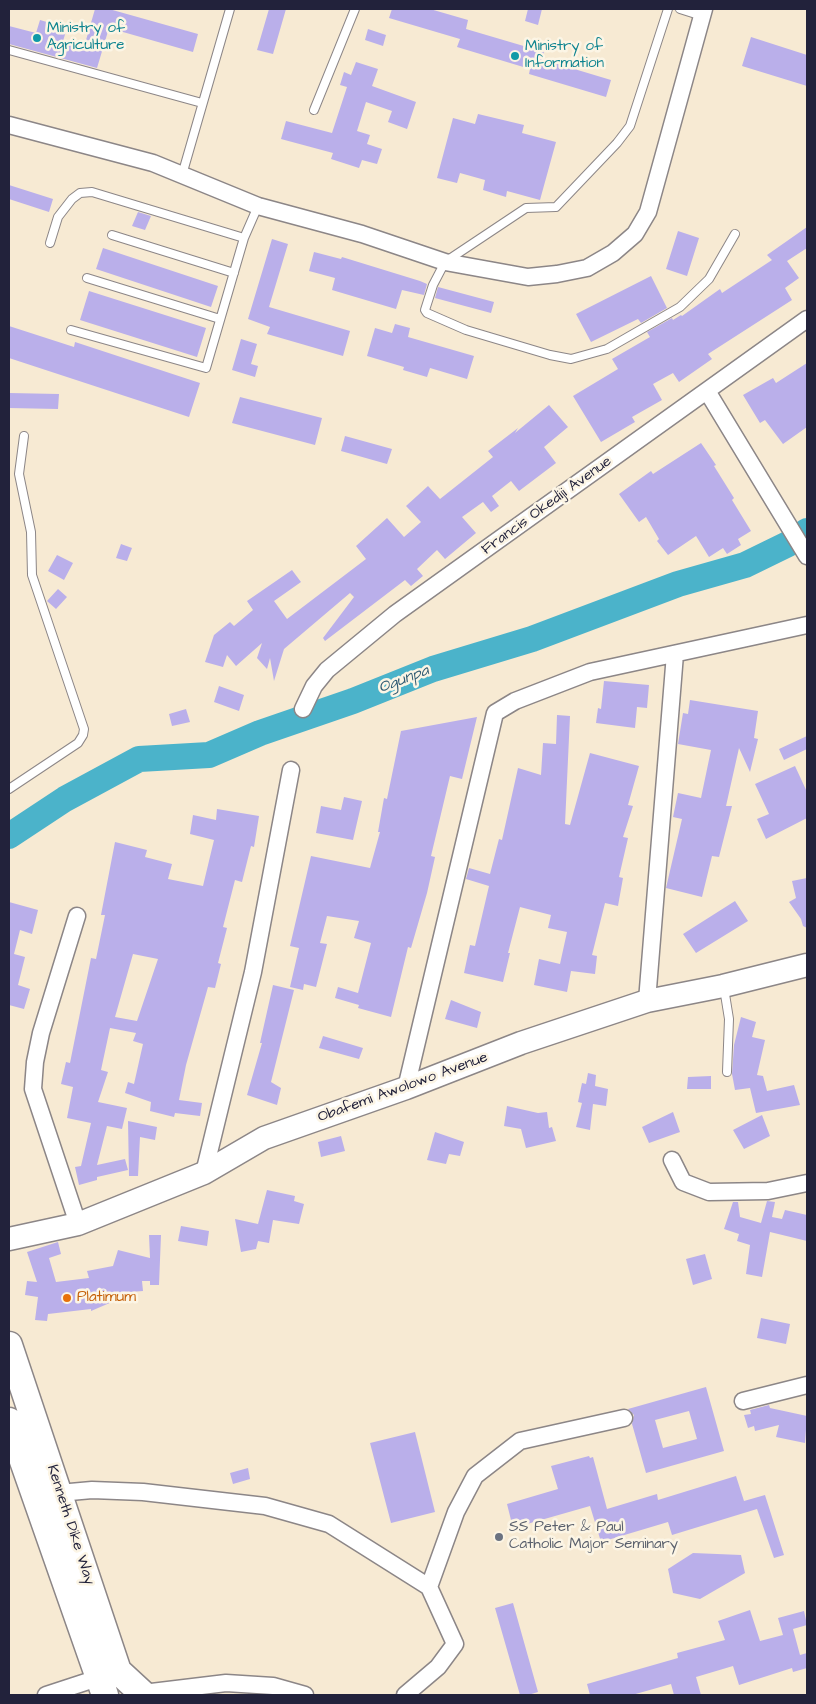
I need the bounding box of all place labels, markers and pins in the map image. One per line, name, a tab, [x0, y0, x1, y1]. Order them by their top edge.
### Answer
place label: Ministry of Agriculture	[47, 20, 125, 55]
marker: Ministry of Agriculture	[31, 32, 43, 44]
place label: Ministry of Information	[525, 38, 604, 73]
marker: Ministry of Information	[509, 50, 521, 62]
place label: Platimum	[77, 1289, 136, 1307]
marker: Platimum	[61, 1292, 73, 1304]
place label: SS Peter & Paul Catholic Major Seminary	[509, 1519, 678, 1554]
marker: SS Peter & Paul Catholic Major Seminary	[493, 1531, 505, 1543]

